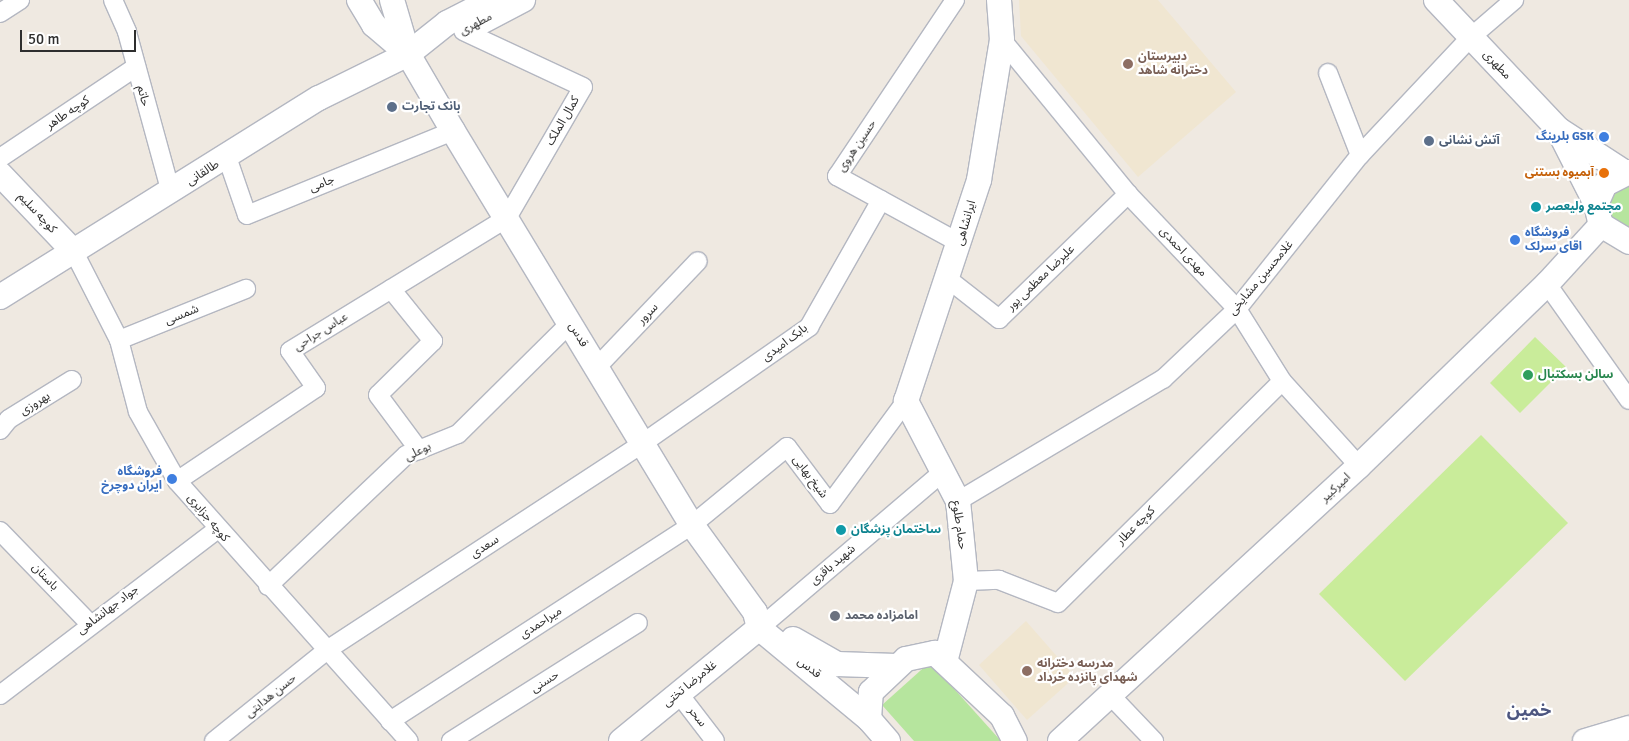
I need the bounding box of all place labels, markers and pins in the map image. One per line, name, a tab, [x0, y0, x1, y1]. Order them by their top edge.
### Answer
place label: دبیرستان دخترانه شاهد	[1138, 50, 1208, 78]
marker: دبیرستان دخترانه شاهد	[1122, 58, 1134, 70]
place label: بانک تجارت	[402, 100, 461, 114]
marker: بانک تجارت	[386, 101, 398, 113]
place label: بلرینگ GSK	[1536, 130, 1594, 144]
marker: بلرینگ GSK	[1598, 131, 1610, 143]
place label: آتش نشانی	[1439, 134, 1500, 148]
marker: آتش نشانی	[1423, 135, 1435, 147]
place label: آبمیوه بستنی	[1525, 166, 1594, 180]
marker: آبمیوه بستنی	[1598, 167, 1610, 179]
place label: مجتمع ولیعصر	[1546, 200, 1621, 214]
marker: مجتمع ولیعصر	[1530, 201, 1542, 213]
place label: فروشگاه اقای سرلک	[1525, 226, 1582, 254]
marker: فروشگاه اقای سرلک	[1509, 234, 1521, 246]
place label: سالن بسکتبال	[1538, 368, 1613, 382]
marker: سالن بسکتبال	[1522, 369, 1534, 381]
place label: فروشگاه ایران دوچرخ	[101, 465, 162, 493]
marker: فروشگاه ایران دوچرخ	[166, 473, 178, 485]
place label: ساختمان پزشگان	[851, 523, 941, 537]
marker: ساختمان پزشگان	[835, 524, 847, 536]
place label: امامزاده محمد	[845, 609, 918, 623]
marker: امامزاده محمد	[829, 610, 841, 622]
place label: مدرسه دخترانه شهدای پانزده خرداد	[1037, 657, 1138, 685]
marker: مدرسه دخترانه شهدای پانزده خرداد	[1021, 665, 1033, 677]

